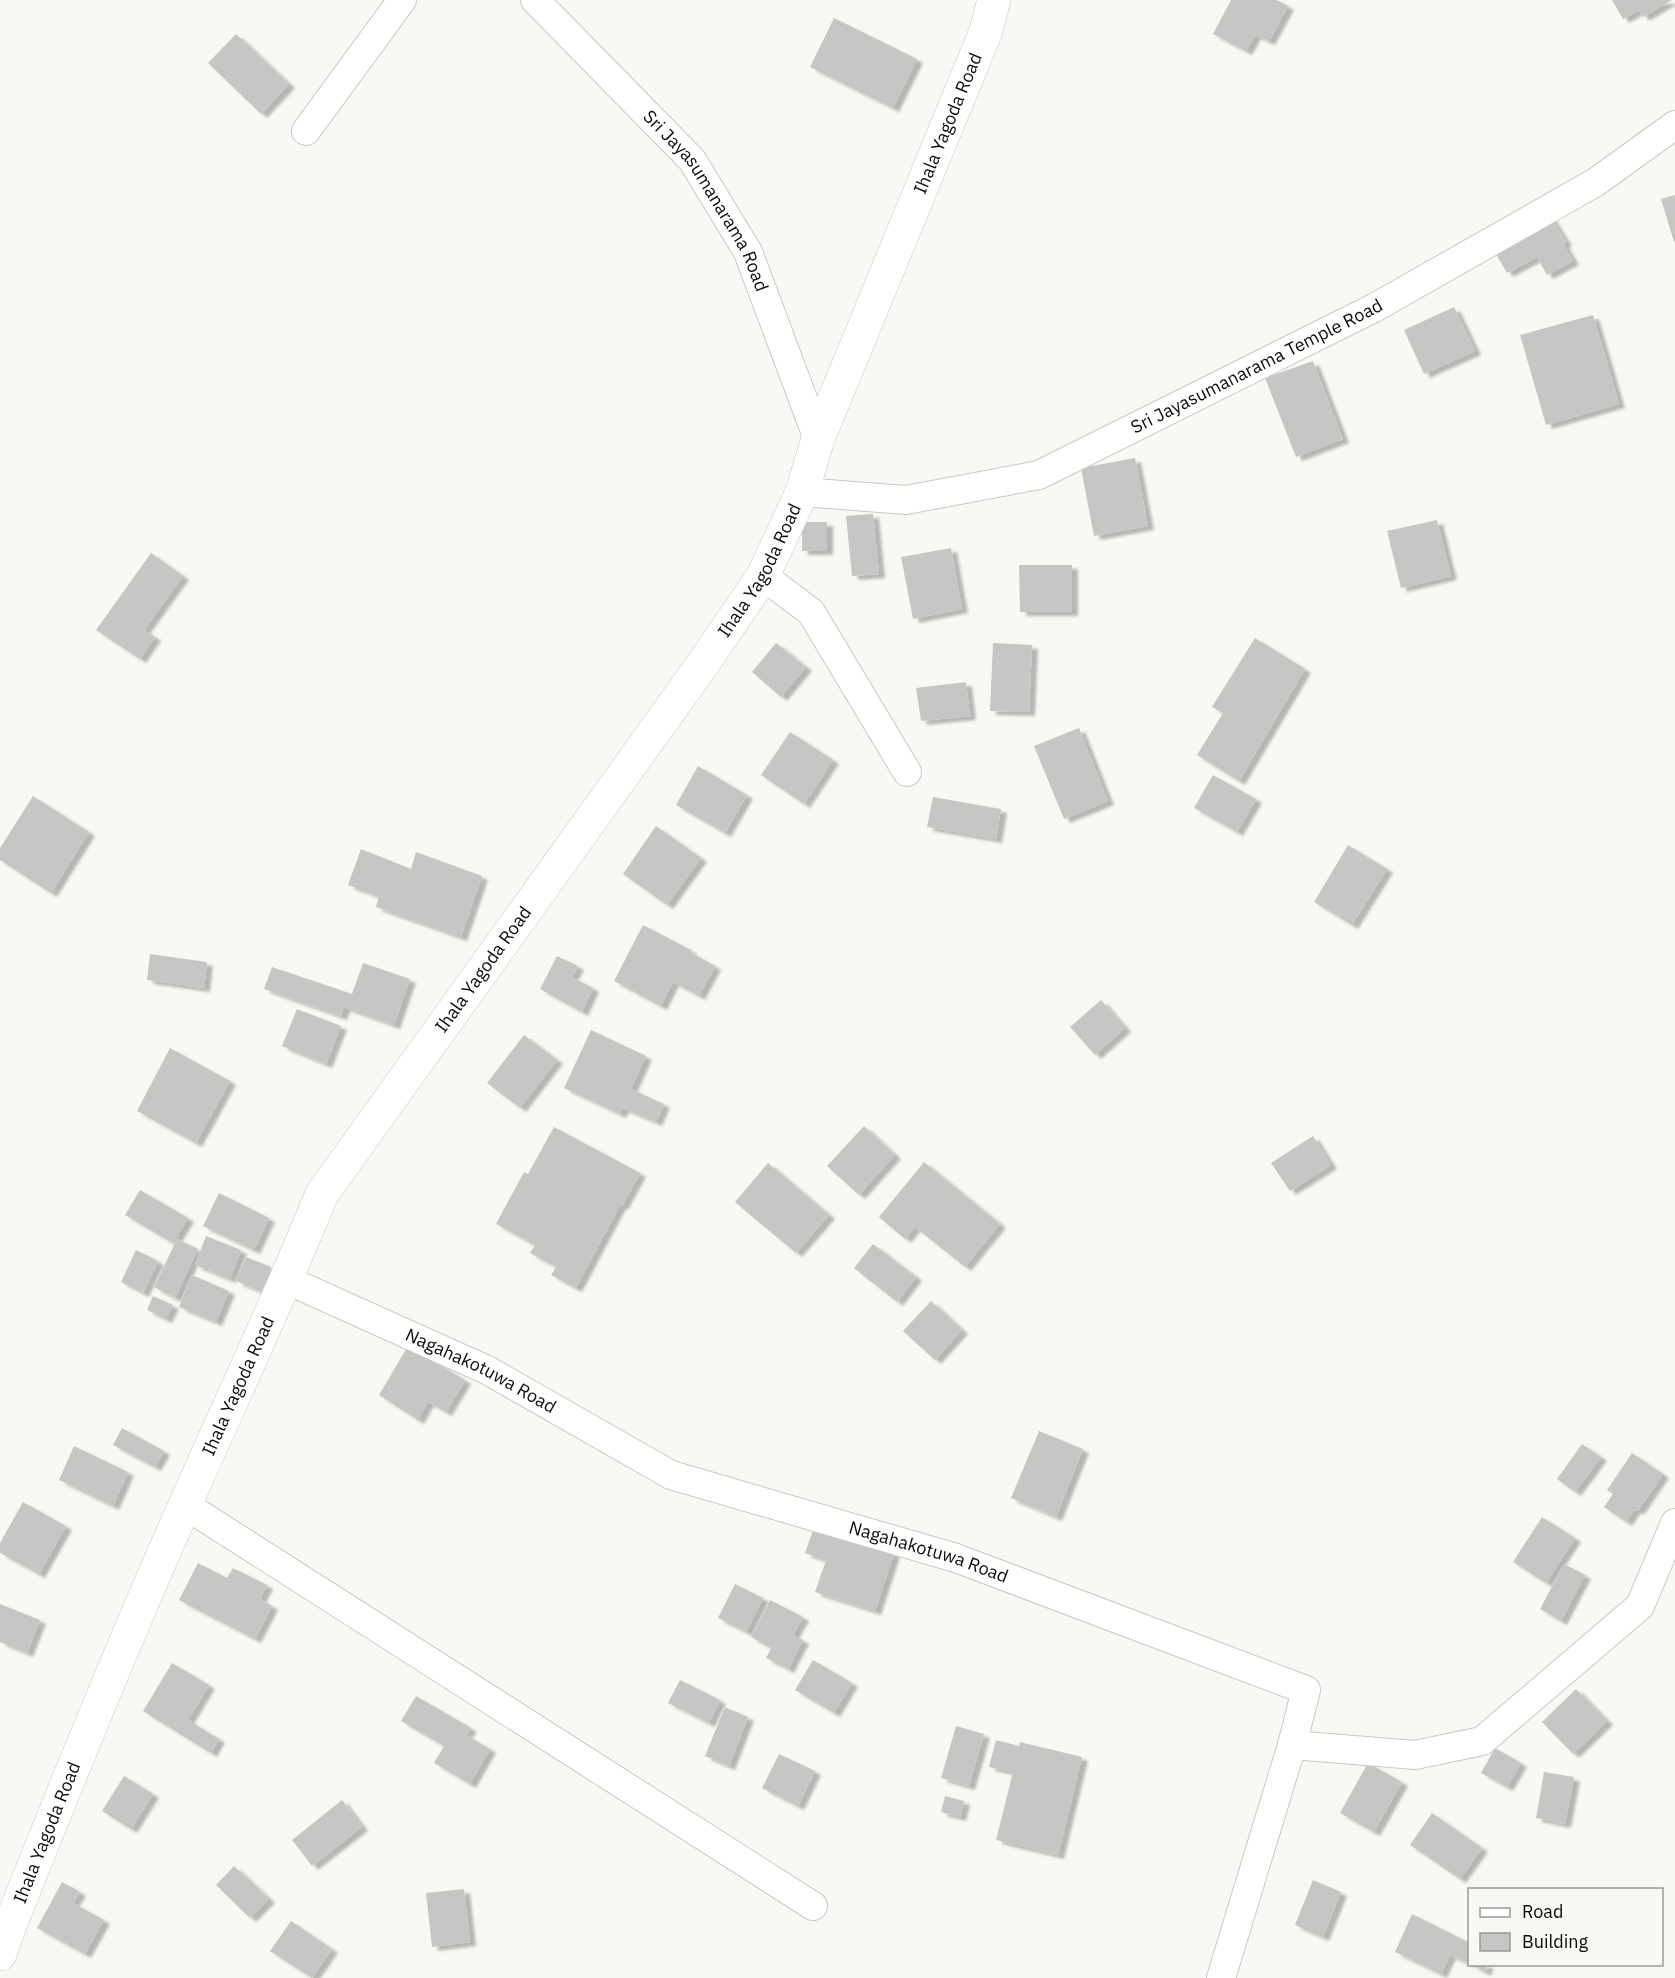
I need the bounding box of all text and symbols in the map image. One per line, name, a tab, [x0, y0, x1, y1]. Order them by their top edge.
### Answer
street label: Ihala Yagoda Road	[908, 49, 987, 197]
street label: Sri Jayasumanarama Road	[638, 105, 774, 295]
street label: Sri Jayasumanarama Temple Road	[1127, 293, 1387, 438]
street label: Ihala Yagoda Road	[712, 500, 806, 642]
street label: Ihala Yagoda Road	[430, 901, 536, 1037]
street label: Ihala Yagoda Road	[197, 1313, 279, 1459]
street label: Nagahakotuwa Road	[402, 1323, 560, 1418]
street label: Nagahakotuwa Road	[846, 1515, 1012, 1588]
street label: Ihala Yagoda Road	[8, 1758, 85, 1907]
legend	[1468, 1888, 1663, 1966]
text: Road	[1522, 1900, 1563, 1923]
text: Building	[1522, 1930, 1589, 1953]

